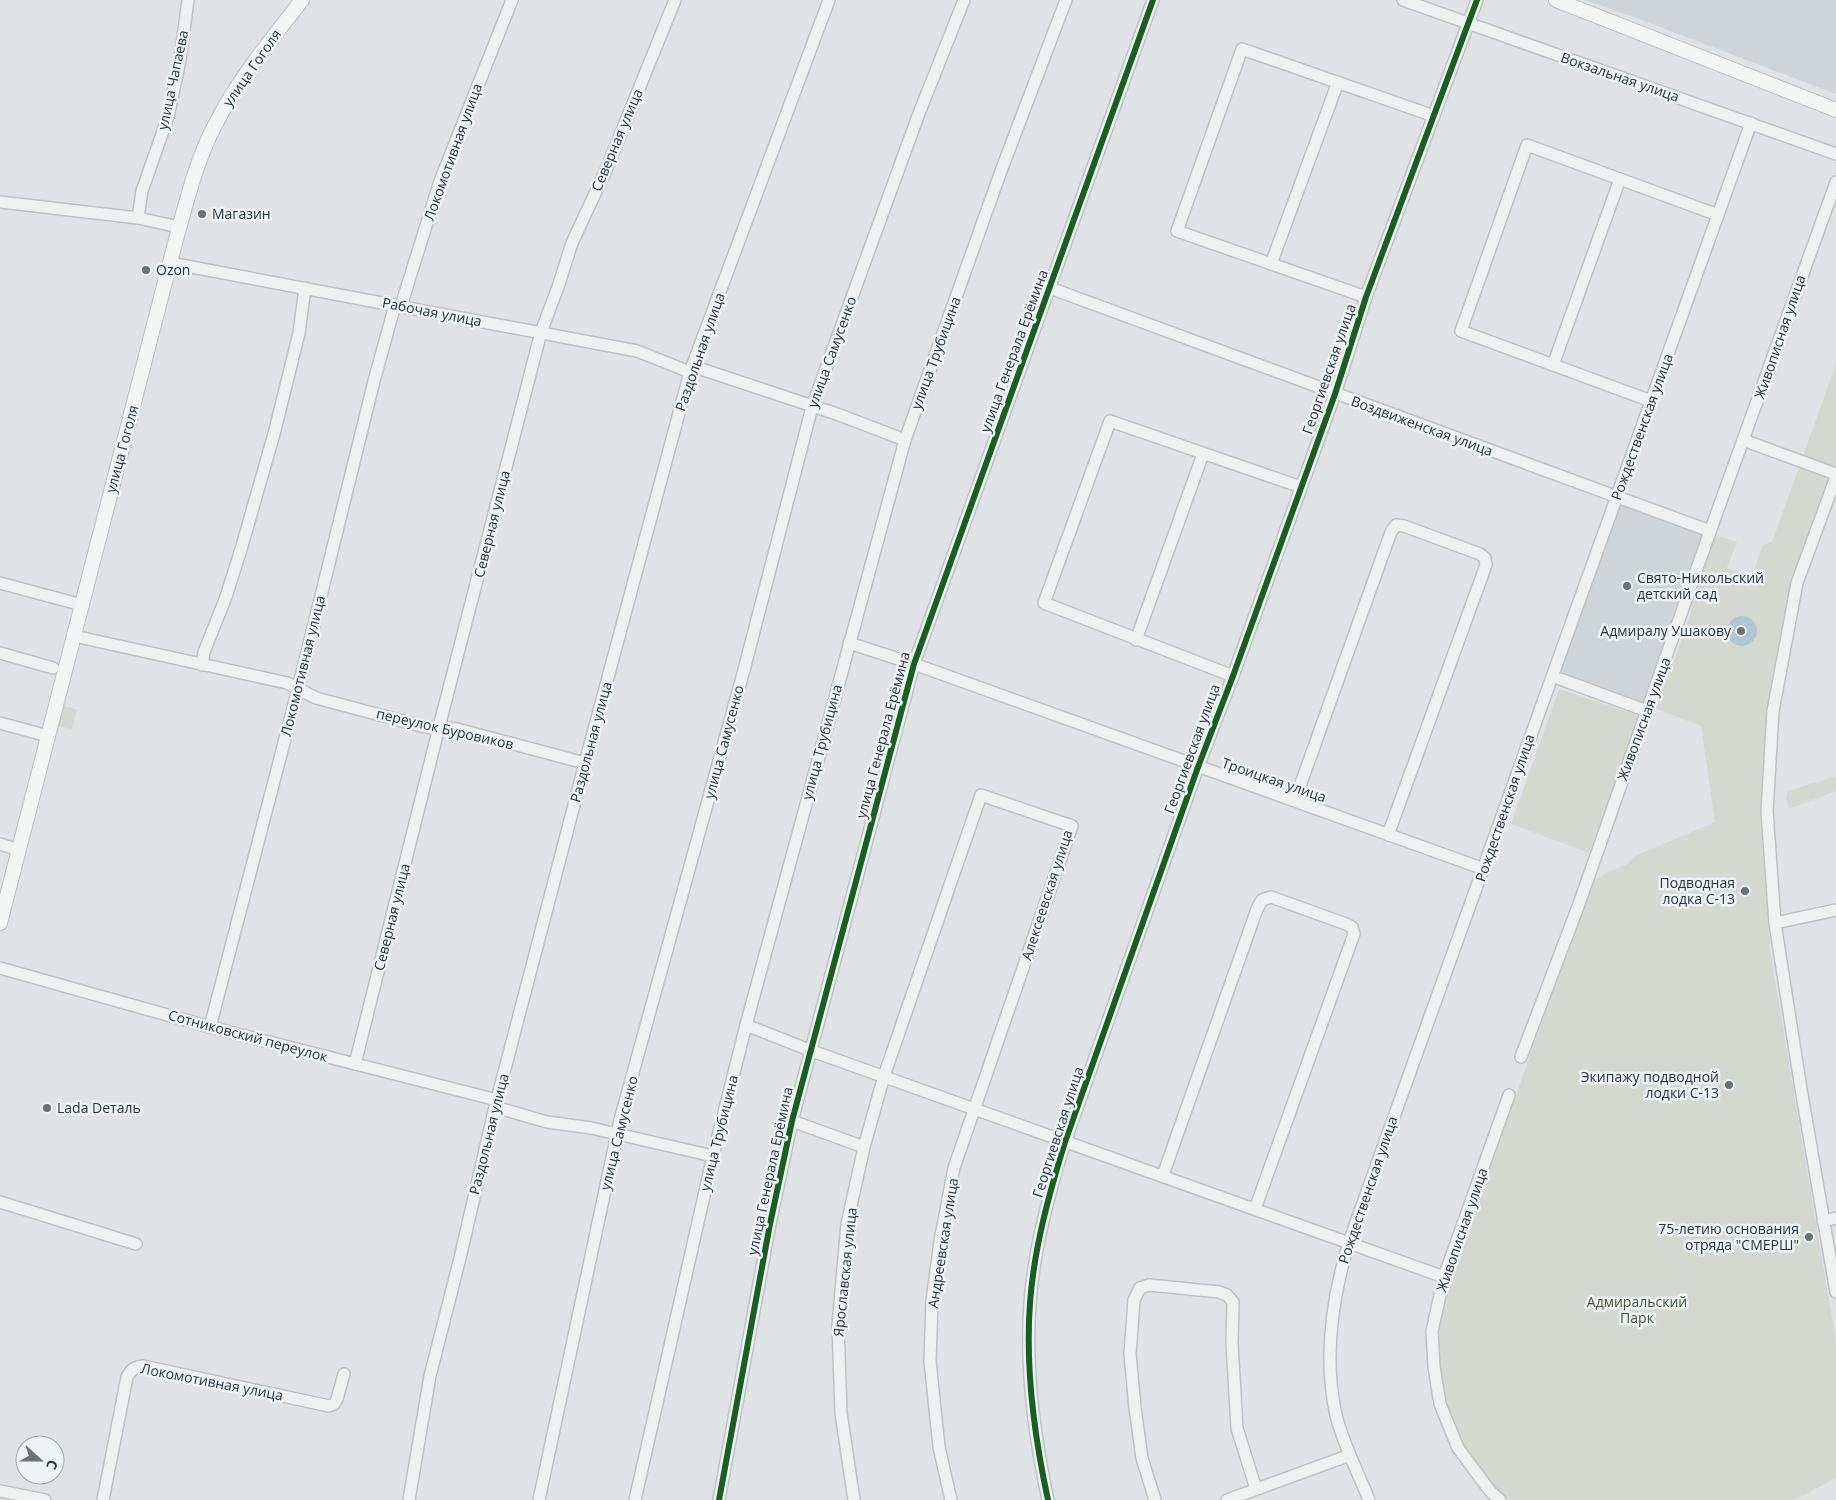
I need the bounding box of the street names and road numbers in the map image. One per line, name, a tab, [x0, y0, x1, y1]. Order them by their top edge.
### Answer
street label: улица Гоголя	[218, 25, 285, 110]
street label: улица Чапаева	[153, 28, 192, 132]
street label: Вокзальная улица	[1558, 47, 1682, 106]
street label: Локомотивная улица	[419, 81, 486, 223]
street label: Северная улица	[586, 86, 647, 194]
street label: улица Генерала Ерёмина	[975, 267, 1052, 435]
street label: Живописная улица	[1749, 272, 1810, 401]
street label: Раздольная улица	[670, 290, 729, 414]
street label: Рабочая улица	[381, 293, 484, 330]
street label: улица Самусенко	[803, 294, 860, 410]
street label: улица Трубицина	[906, 294, 965, 412]
street label: Георгиевская улица	[1297, 301, 1360, 436]
street label: Рождественская улица	[1606, 351, 1677, 503]
street label: Воздвиженская улица	[1349, 391, 1496, 460]
street label: улица Гоголя	[101, 403, 142, 495]
street label: Северная улица	[469, 468, 514, 579]
street label: Локомотивная улица	[276, 593, 329, 738]
street label: улица Генерала Ерёмина	[851, 649, 914, 820]
street label: Живописная улица	[1612, 655, 1675, 783]
street label: Раздольная улица	[565, 679, 616, 804]
street label: Георгиевская улица	[1159, 681, 1224, 816]
street label: улица Трубицина	[797, 682, 846, 802]
street label: улица Самусенко	[699, 683, 748, 801]
street label: переулок Буровиков	[375, 703, 516, 754]
street label: Рождественская улица	[1470, 732, 1539, 884]
street label: Троицкая улица	[1219, 753, 1329, 806]
street label: Алексеевская улица	[1016, 827, 1077, 962]
street label: Северная улица	[369, 861, 414, 972]
street label: Сотниковский переулок	[166, 1005, 331, 1066]
street label: Георгиевская улица	[1027, 1064, 1088, 1200]
street label: Раздольная улица	[464, 1071, 513, 1196]
street label: улица Трубицина	[695, 1073, 742, 1193]
street label: улица Самусенко	[595, 1074, 642, 1192]
street label: улица Генерала Ерёмина	[742, 1085, 797, 1257]
street label: Рождественская улица	[1333, 1114, 1402, 1266]
street label: Живописная улица	[1431, 1165, 1492, 1294]
street label: Андреевская улица	[923, 1176, 962, 1309]
street label: Ярославская улица	[828, 1206, 861, 1338]
street label: Локомотивная улица	[139, 1358, 285, 1405]

